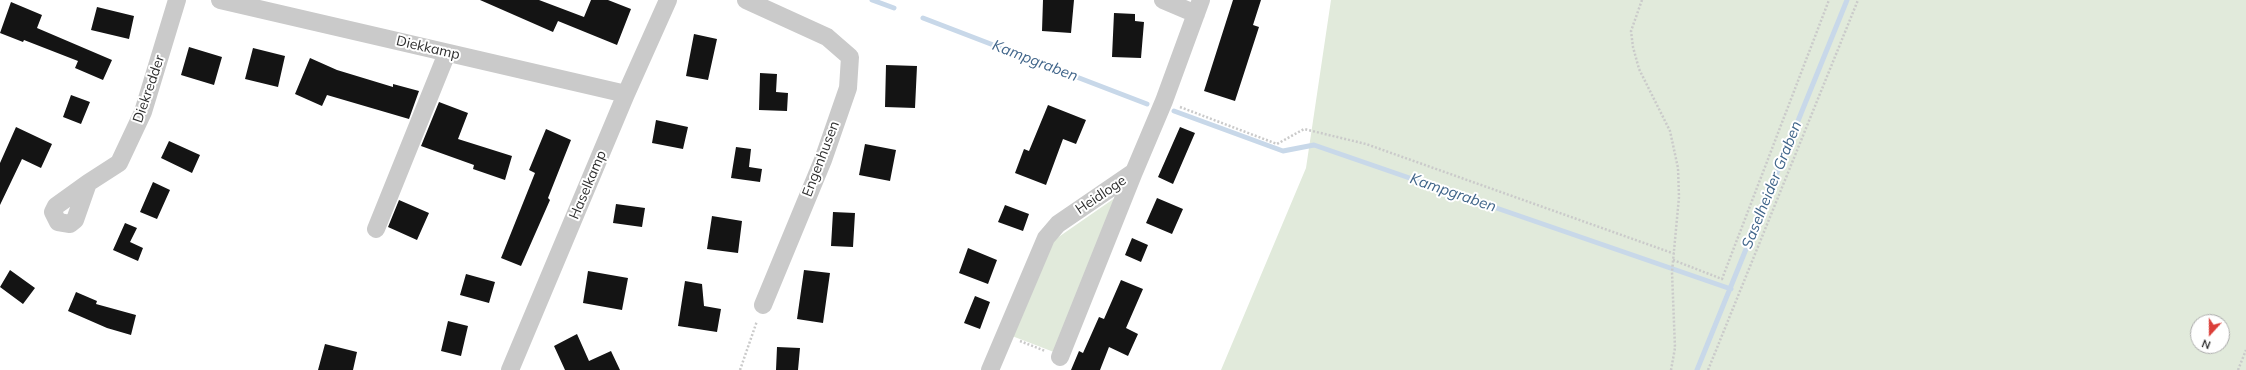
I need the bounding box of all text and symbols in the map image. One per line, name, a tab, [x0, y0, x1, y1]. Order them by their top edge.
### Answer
street label: Diekkamp	[395, 33, 461, 63]
water label: Kampgraben	[990, 36, 1080, 86]
street label: Diekredder	[130, 53, 168, 125]
street label: Engenhusen	[799, 119, 843, 199]
water label: Saselheider Graben	[1738, 119, 1806, 251]
street label: Haselkamp	[566, 148, 610, 222]
water label: Kampgraben	[1408, 170, 1498, 216]
street label: Heidloge	[1072, 172, 1130, 218]
north arrow	[2190, 314, 2230, 354]
text: N	[2200, 336, 2212, 352]

